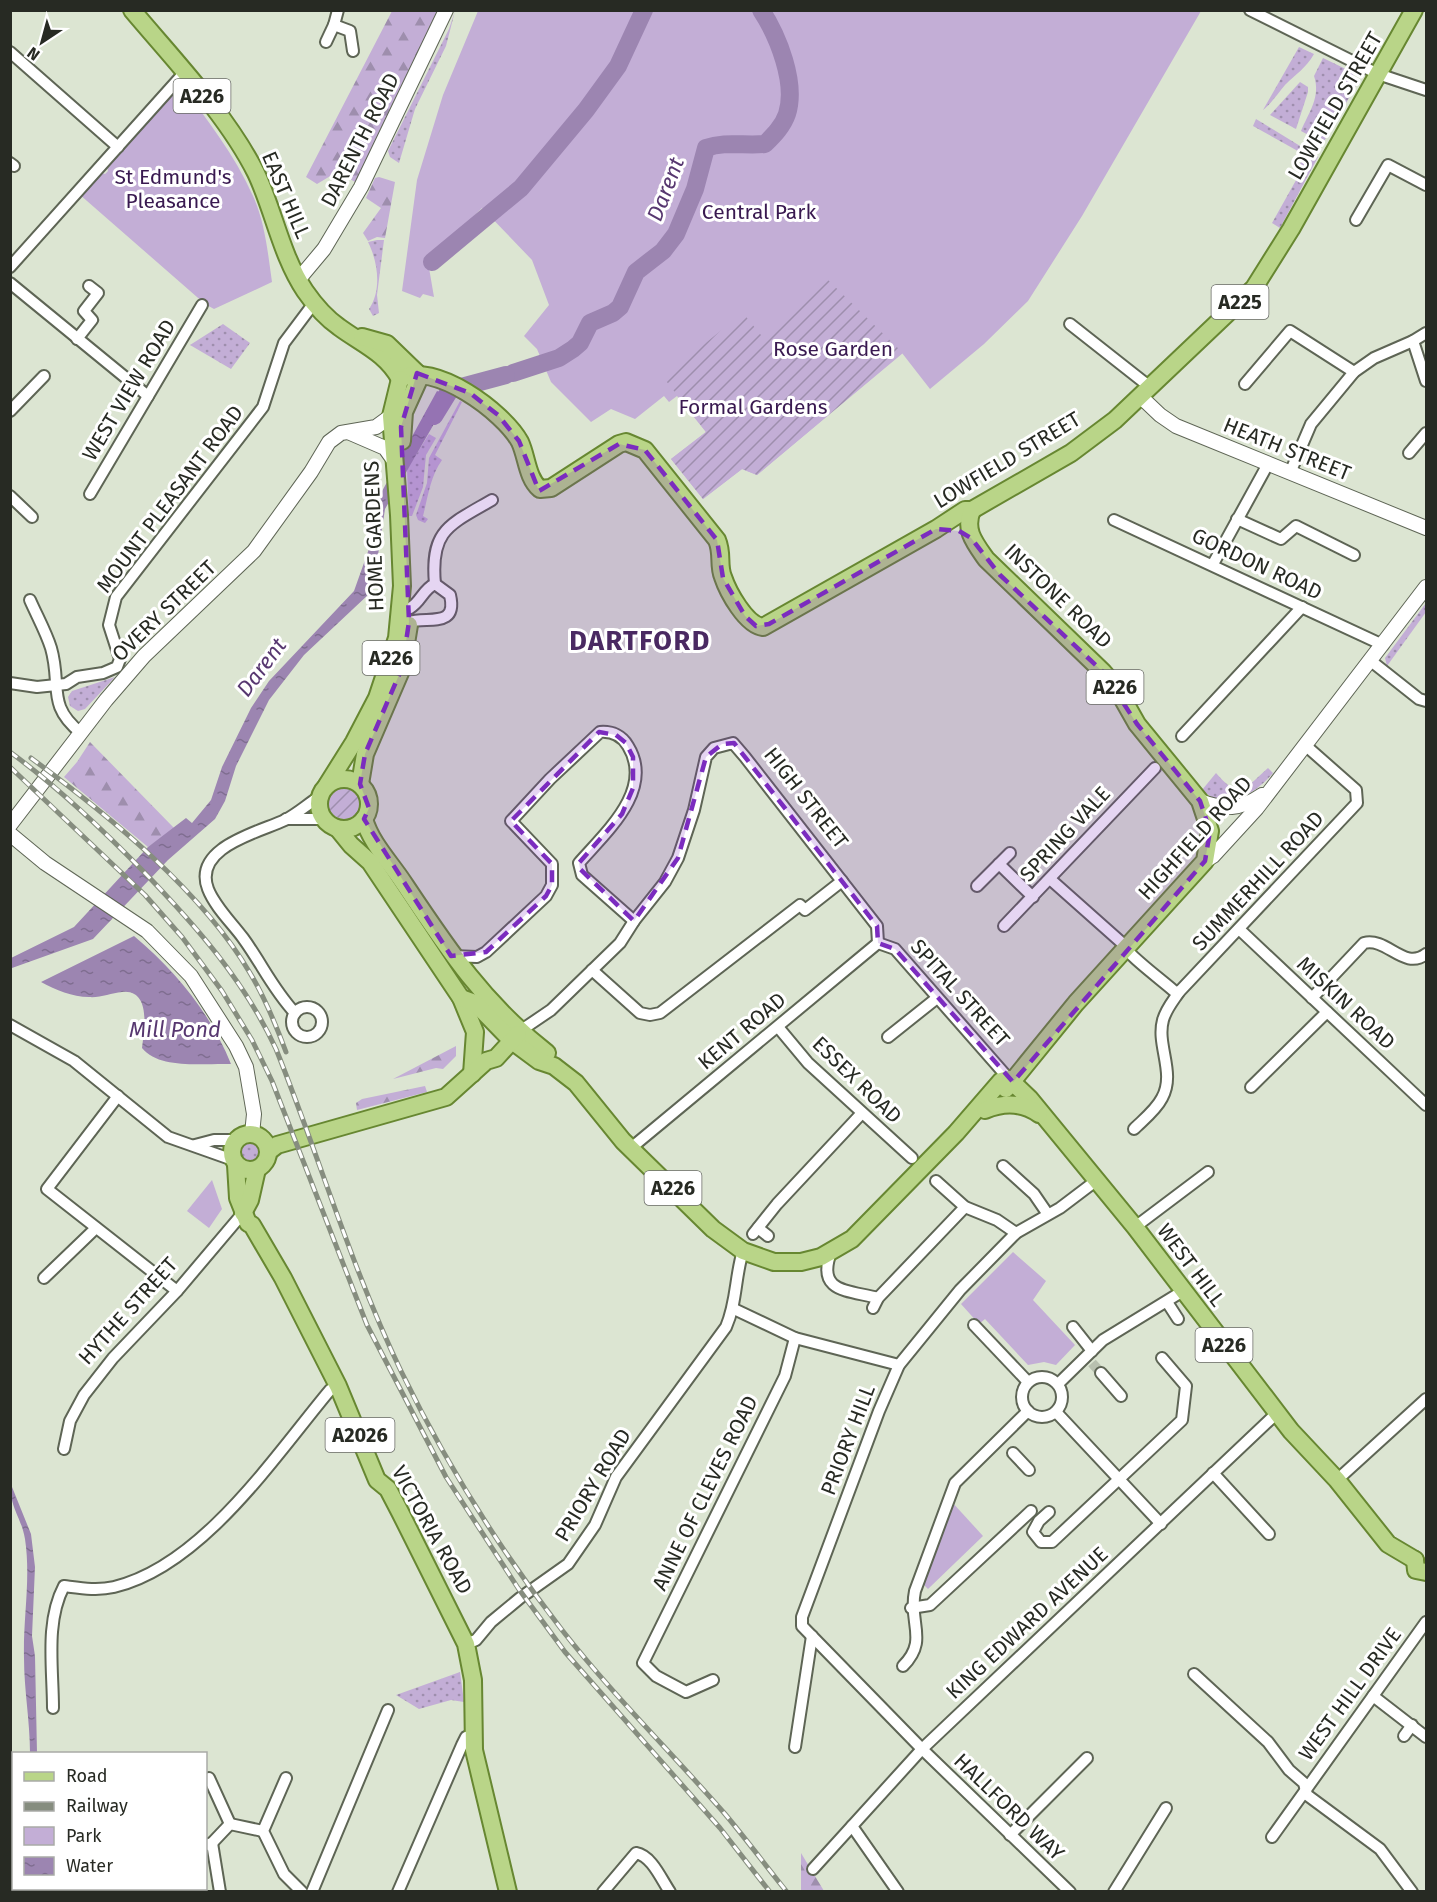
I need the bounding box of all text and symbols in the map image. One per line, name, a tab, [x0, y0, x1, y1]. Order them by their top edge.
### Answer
north arrow	[12, 12, 72, 72]
street label: LOWFIELD STREET	[1282, 27, 1388, 185]
text: N	[24, 43, 43, 65]
street label: DARENTH ROAD	[315, 69, 405, 211]
road number: A226	[174, 79, 230, 113]
street label: EAST HILL	[256, 148, 316, 243]
water label: Darent	[641, 153, 690, 225]
park label: St Edmund's Pleasance	[114, 164, 232, 214]
park label: Central Park	[702, 199, 816, 225]
road number: A225	[1212, 285, 1268, 319]
street label: WEST VIEW ROAD	[77, 315, 181, 465]
park label: Rose Garden	[773, 336, 893, 362]
park label: Formal Gardens	[678, 394, 828, 420]
street label: MOUNT PLEASANT ROAD	[91, 400, 249, 598]
street label: LOWFIELD STREET	[929, 406, 1085, 514]
street label: HEATH STREET	[1220, 412, 1355, 486]
street label: HOME GARDENS	[358, 460, 390, 612]
street label: GORDON ROAD	[1188, 522, 1326, 606]
street label: INSTONE ROAD	[999, 538, 1117, 654]
street label: OVERY STREET	[107, 555, 222, 667]
district label: DARTFORD	[569, 625, 711, 657]
water label: Darent	[231, 633, 292, 702]
road number: A226	[362, 641, 420, 675]
road number: A226	[1086, 670, 1144, 704]
street label: HIGH STREET	[758, 742, 854, 854]
street label: HIGHFIELD ROAD	[1133, 771, 1257, 905]
street label: SPRING VALE	[1014, 781, 1116, 887]
street label: SUMMERHILL ROAD	[1187, 806, 1329, 956]
street label: SPITAL STREET	[905, 934, 1015, 1052]
street label: MISKIN ROAD	[1291, 951, 1401, 1055]
street label: KENT ROAD	[693, 987, 791, 1075]
water label: Mill Pond	[129, 1016, 221, 1043]
street label: ESSEX ROAD	[807, 1031, 907, 1129]
road number: A226	[644, 1171, 702, 1205]
street label: WEST HILL	[1151, 1218, 1231, 1312]
street label: HYTHE STREET	[73, 1252, 183, 1370]
road number: A226	[1196, 1328, 1252, 1362]
street label: PRIORY HILL	[815, 1381, 881, 1499]
street label: ANNE OF CLEVES ROAD	[647, 1391, 763, 1595]
road number: A2026	[326, 1418, 394, 1452]
street label: PRIORY ROAD	[549, 1424, 637, 1546]
street label: VICTORIA ROAD	[386, 1461, 478, 1599]
street label: KING EDWARD AVENUE	[941, 1541, 1113, 1705]
street label: WEST HILL DRIVE	[1293, 1622, 1407, 1766]
street label: HALLFORD WAY	[948, 1748, 1070, 1866]
legend	[12, 1752, 207, 1890]
text: Road	[66, 1765, 108, 1787]
text: Railway	[66, 1795, 128, 1817]
text: Park	[66, 1825, 102, 1847]
text: Water	[66, 1855, 113, 1877]

